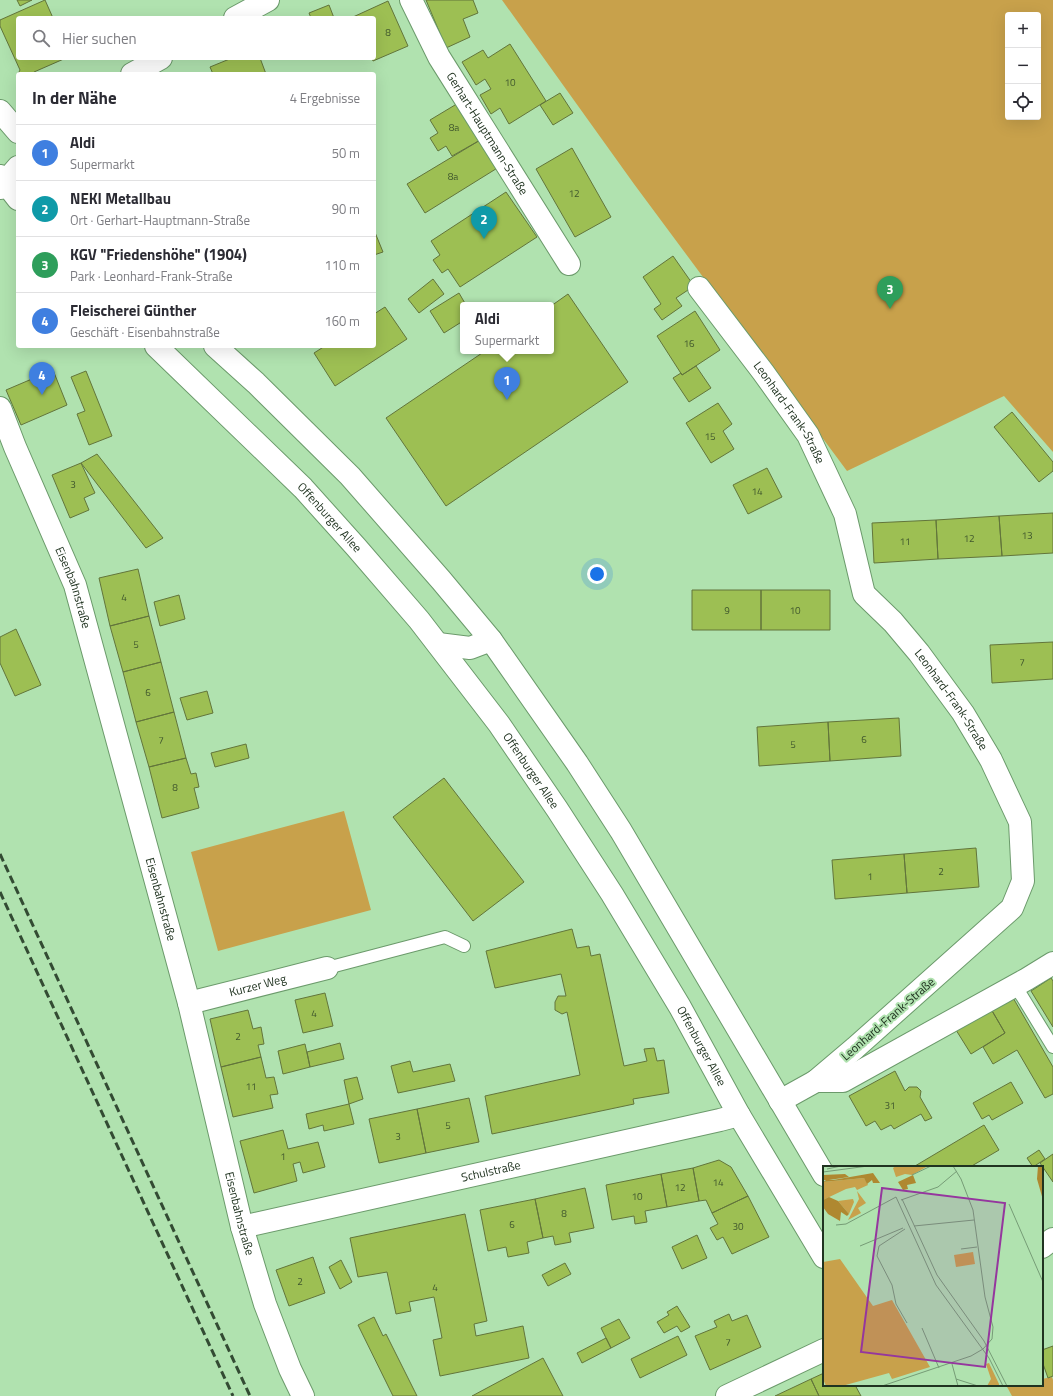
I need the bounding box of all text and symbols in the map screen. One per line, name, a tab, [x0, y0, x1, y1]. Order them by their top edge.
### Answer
map controls	[1005, 12, 1041, 120]
button: +	[1005, 12, 1041, 48]
search box	[16, 16, 376, 60]
house number: 8	[385, 25, 391, 40]
icon: search	[30, 27, 52, 49]
text: Hier suchen	[62, 27, 137, 50]
button: −	[1005, 48, 1041, 84]
street label: Gerhart-Hauptmann-Straße	[442, 68, 533, 199]
house number: 10	[504, 75, 516, 90]
button: locate	[1005, 84, 1041, 120]
text: In der Nähe	[32, 85, 117, 111]
text: 4 Ergebnisse	[290, 88, 360, 108]
house number: 8a	[449, 120, 459, 135]
text: Aldi	[70, 131, 95, 154]
text: 1	[41, 143, 49, 163]
text: 50 m	[332, 143, 360, 163]
text: Supermarkt	[70, 154, 135, 174]
house number: 8a	[448, 169, 458, 184]
house number: 12	[568, 186, 580, 201]
text: NEKI Metallbau	[70, 187, 171, 210]
text: 2	[41, 199, 49, 219]
text: 90 m	[332, 199, 360, 219]
pin: 2	[471, 206, 497, 239]
text: Ort · Gerhart-Hauptmann-Straße	[70, 210, 250, 230]
text: KGV "Friedenshöhe" (1904)	[70, 243, 247, 266]
text: 3	[41, 255, 49, 275]
text: 110 m	[324, 255, 360, 275]
text: Park · Leonhard-Frank-Straße	[70, 266, 233, 286]
pin: 3	[877, 276, 903, 309]
text: Fleischerei Günther	[70, 299, 196, 322]
popup	[460, 302, 554, 354]
text: Aldi	[475, 307, 500, 330]
text: 4	[41, 311, 49, 331]
text: 160 m	[324, 311, 360, 331]
text: Geschäft · Eisenbahnstraße	[70, 322, 220, 342]
text: Supermarkt	[475, 330, 539, 350]
house number: 16	[683, 336, 695, 351]
street label: Leonhard-Frank-Straße	[749, 357, 830, 467]
pin: 4	[29, 362, 55, 395]
pin: 1	[494, 367, 520, 400]
house number: 15	[704, 429, 716, 444]
house number: 3	[70, 477, 76, 492]
street label: Offenburger Allee	[293, 477, 367, 556]
house number: 14	[751, 484, 763, 499]
house number: 13	[1021, 528, 1033, 543]
house number: 12	[963, 531, 975, 546]
house number: 11	[899, 534, 911, 549]
street label: Eisenbahnstraße	[50, 543, 96, 630]
your location	[587, 564, 607, 584]
house number: 4	[121, 590, 127, 605]
house number: 9	[724, 603, 730, 618]
house number: 10	[789, 603, 801, 618]
house number: 5	[133, 637, 139, 652]
street label: Leonhard-Frank-Straße	[910, 644, 993, 754]
house number: 7	[1019, 655, 1025, 670]
house number: 6	[145, 685, 151, 700]
street label: Offenburger Allee	[498, 728, 564, 813]
house number: 6	[861, 732, 867, 747]
house number: 7	[158, 733, 164, 748]
house number: 5	[790, 737, 796, 752]
house number: 8	[172, 780, 178, 795]
street label: Eisenbahnstraße	[141, 855, 182, 943]
house number: 2	[938, 864, 944, 879]
house number: 1	[867, 869, 873, 884]
street label: Kurzer Weg	[227, 969, 288, 1001]
street label: Leonhard-Frank-Straße	[836, 972, 939, 1065]
street label: Offenburger Allee	[672, 1002, 731, 1090]
house number: 4	[311, 1006, 317, 1021]
house number: 2	[235, 1029, 241, 1044]
house number: 11	[245, 1079, 257, 1094]
house number: 31	[884, 1098, 896, 1113]
house number: 5	[445, 1118, 451, 1133]
house number: 3	[395, 1129, 401, 1144]
house number: 1	[280, 1149, 286, 1164]
street label: Schulstraße	[459, 1155, 522, 1187]
inset map	[823, 1166, 1043, 1386]
street label: Eisenbahnstraße	[220, 1170, 260, 1257]
house number: 14	[712, 1175, 724, 1190]
house number: 12	[674, 1180, 686, 1195]
house number: 10	[631, 1189, 643, 1204]
house number: 8	[561, 1206, 567, 1221]
house number: 6	[509, 1217, 515, 1232]
house number: 30	[732, 1219, 744, 1234]
house number: 2	[297, 1274, 303, 1289]
house number: 4	[432, 1280, 438, 1295]
house number: 7	[725, 1335, 731, 1350]

